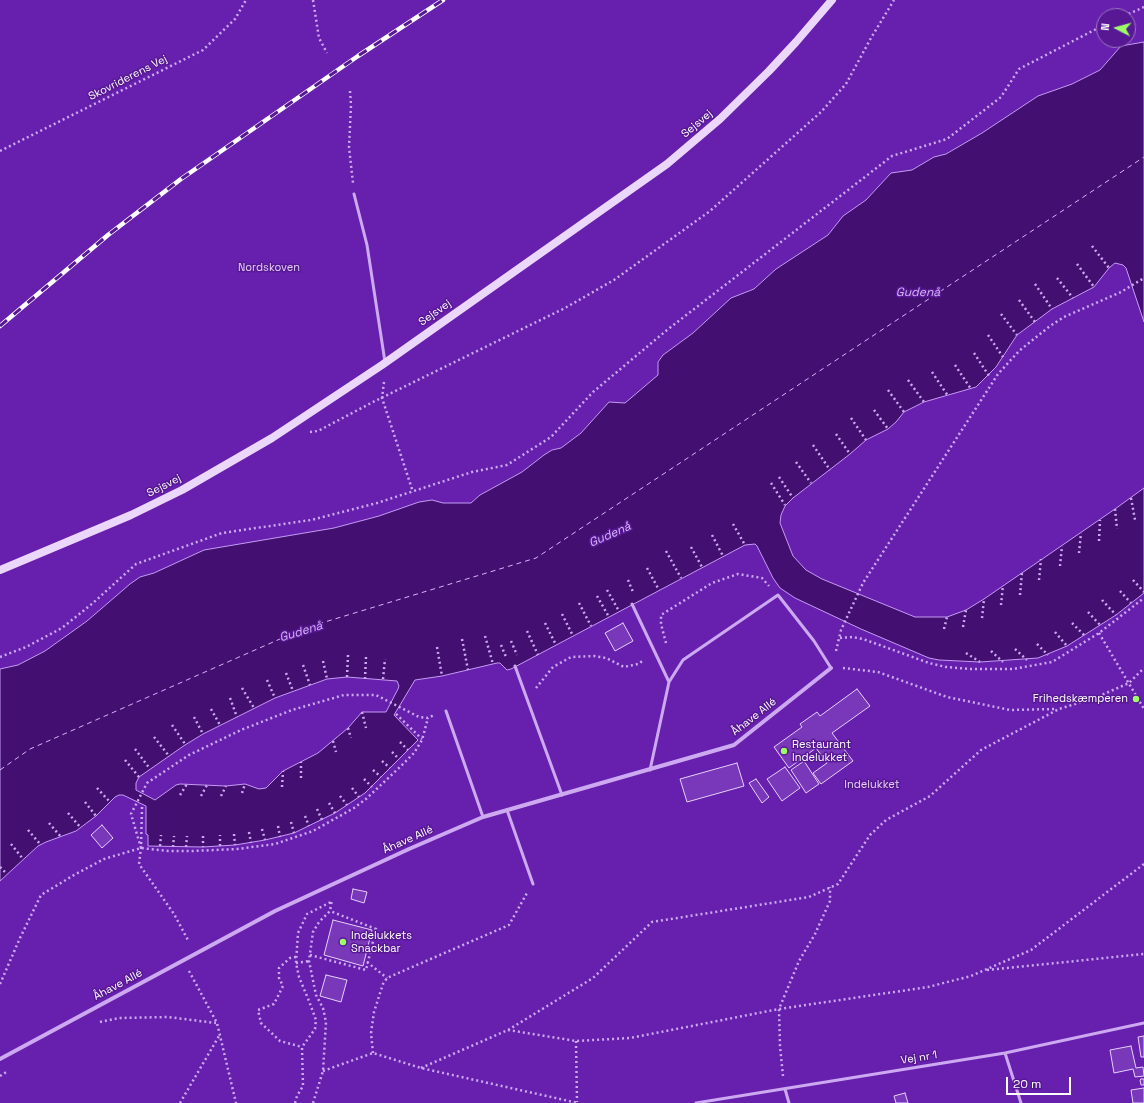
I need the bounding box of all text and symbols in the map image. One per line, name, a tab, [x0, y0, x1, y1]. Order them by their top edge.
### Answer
north arrow	[1096, 8, 1136, 48]
text: N	[1098, 22, 1112, 31]
street label: Skovriderens Vej	[86, 52, 170, 104]
street label: Sejsvej	[679, 107, 715, 141]
park label: Nordskoven	[238, 261, 300, 275]
water label: Gudenå	[896, 286, 940, 300]
street label: Sejsvej	[416, 297, 454, 329]
street label: Sejsvej	[145, 472, 183, 500]
water label: Gudenå	[587, 519, 633, 551]
water label: Gudenå	[278, 619, 324, 645]
place label: Frihedskæmperen	[1033, 692, 1128, 706]
marker: Frihedskæmperen	[1131, 694, 1141, 704]
street label: Åhave Allé	[729, 695, 779, 739]
place label: Restaurant Indelukket	[792, 738, 851, 764]
marker: Restaurant Indelukket	[779, 746, 789, 756]
park label: Indelukket	[844, 778, 900, 792]
street label: Åhave Allé	[381, 823, 435, 857]
place label: Indelukkets Snackbar	[351, 929, 412, 955]
marker: Indelukkets Snackbar	[338, 937, 348, 947]
street label: Åhave Allé	[91, 967, 145, 1003]
street label: Vej nr 1	[900, 1049, 938, 1067]
scale bar	[1008, 1069, 1073, 1095]
text: 20 m	[1013, 1076, 1041, 1092]

